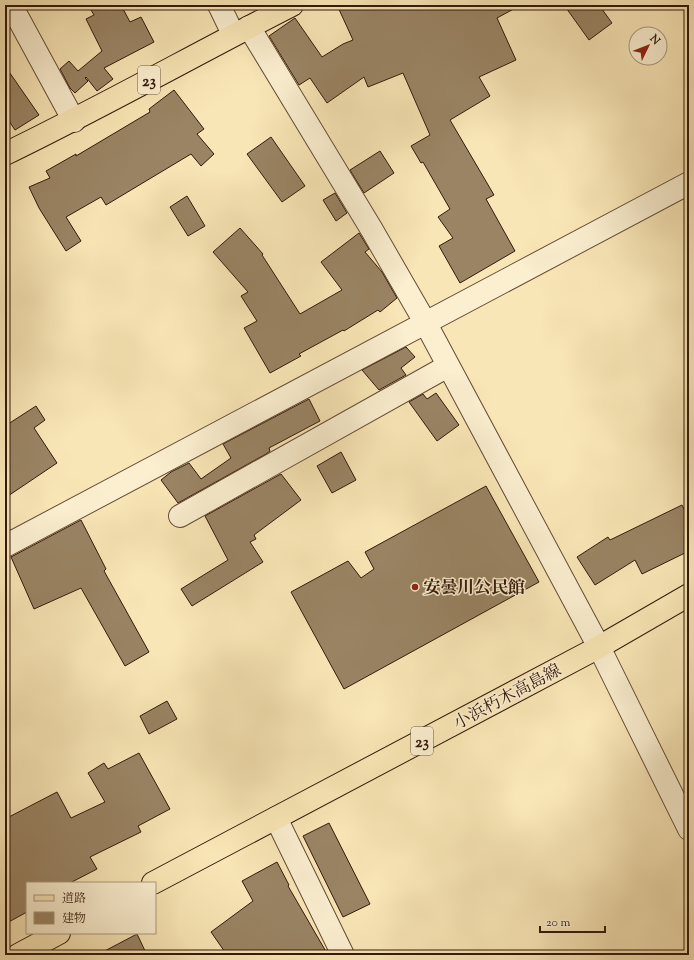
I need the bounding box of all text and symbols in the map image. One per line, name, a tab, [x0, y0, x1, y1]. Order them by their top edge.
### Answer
north arrow	[628, 26, 668, 66]
text: N	[645, 30, 664, 49]
road number: 23	[138, 66, 160, 94]
place label: 安曇川公民館	[423, 577, 525, 601]
marker: 安曇川公民館	[410, 582, 420, 592]
street label: 小浜朽木高島線	[450, 659, 566, 736]
road number: 23	[411, 727, 433, 755]
legend	[26, 882, 156, 934]
text: 道路	[62, 890, 86, 908]
scale bar	[540, 908, 605, 934]
text: 建物	[62, 910, 86, 928]
text: 20 m	[546, 914, 571, 932]

